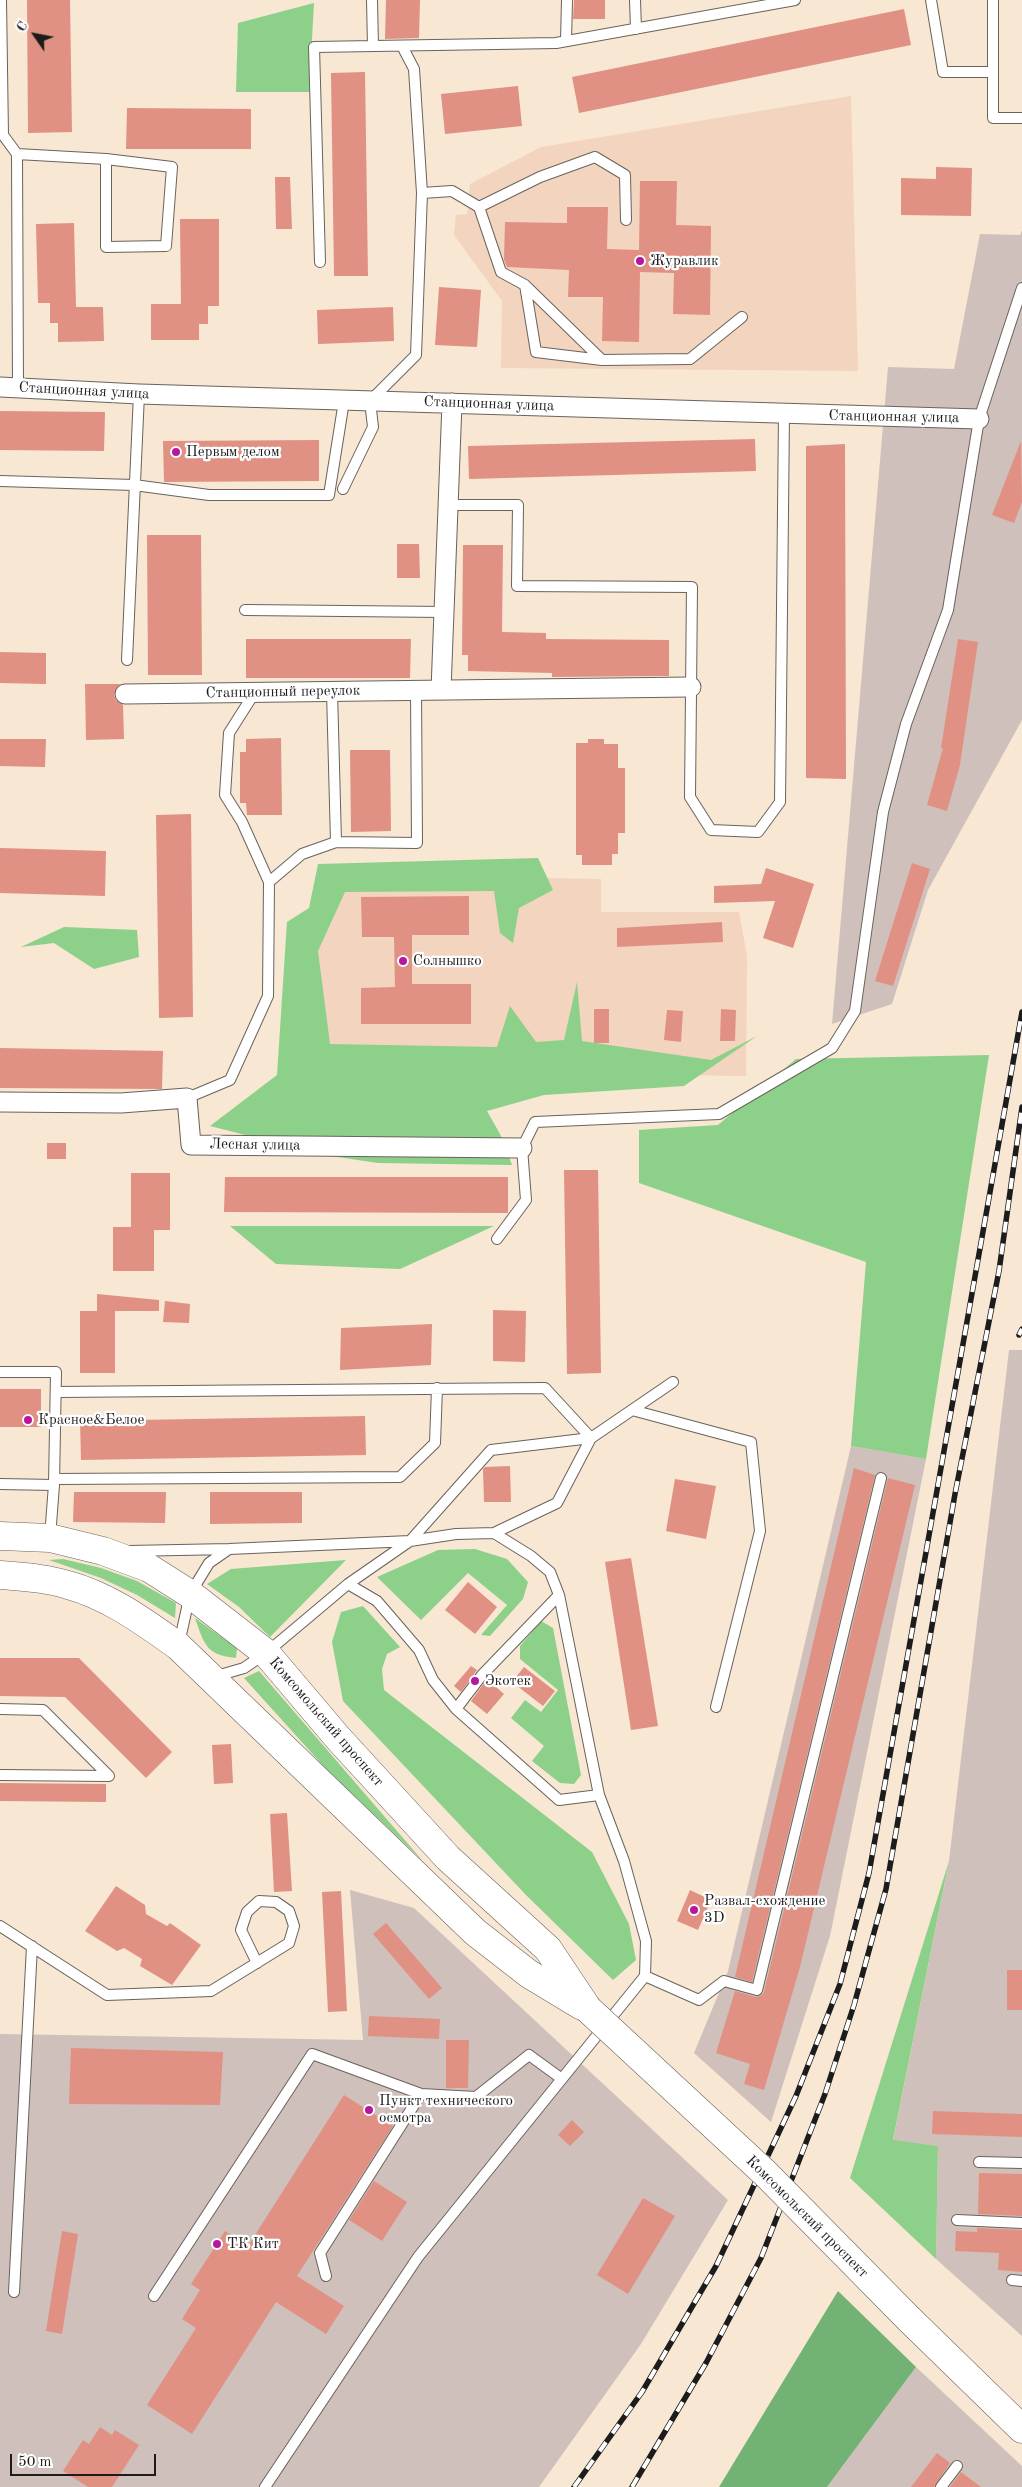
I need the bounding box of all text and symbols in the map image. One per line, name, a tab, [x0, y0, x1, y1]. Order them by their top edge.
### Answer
north arrow	[10, 10, 60, 60]
text: С	[14, 19, 31, 35]
place label: Журавлик	[650, 252, 719, 270]
marker: Журавлик	[634, 255, 646, 267]
street label: Станционная улица	[18, 379, 150, 403]
street label: Станционная улица	[423, 393, 555, 415]
street label: Станционная улица	[828, 407, 960, 427]
place label: Первым делом	[186, 443, 280, 461]
marker: Первым делом	[170, 446, 182, 458]
street label: Станционный переулок	[206, 682, 360, 702]
place label: Солнышко	[413, 952, 482, 970]
marker: Солнышко	[397, 955, 409, 967]
street label: Лесная улица	[209, 1135, 301, 1155]
place label: Красное&Белое	[38, 1411, 144, 1429]
marker: Красное&Белое	[22, 1414, 34, 1426]
street label: Комсомольский проспект	[265, 1654, 387, 1790]
place label: Экотек	[485, 1672, 531, 1690]
marker: Экотек	[469, 1675, 481, 1687]
place label: Развал-схождение 3D	[704, 1892, 825, 1927]
marker: Развал-схождение 3D	[688, 1904, 700, 1916]
place label: Пункт технического осмотра	[379, 2092, 513, 2127]
marker: Пункт технического осмотра	[363, 2104, 375, 2116]
street label: Комсомольский проспект	[742, 2152, 872, 2282]
place label: ТК Кит	[227, 2235, 279, 2253]
marker: ТК Кит	[211, 2238, 223, 2250]
scale bar	[12, 2444, 159, 2476]
text: 50 m	[18, 2455, 52, 2470]

